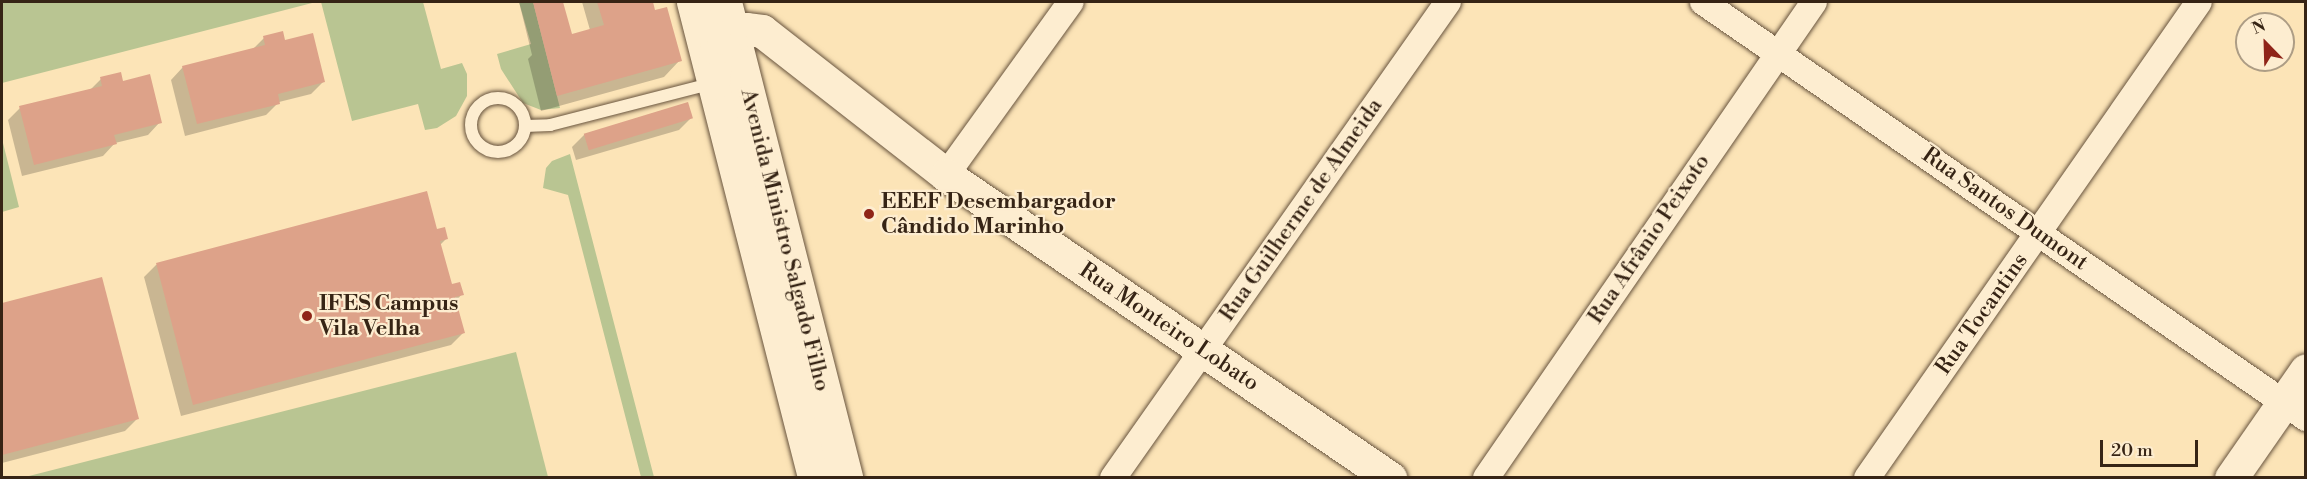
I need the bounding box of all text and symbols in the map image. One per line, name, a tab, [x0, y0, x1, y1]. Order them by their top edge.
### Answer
north arrow	[2235, 12, 2295, 72]
text: N	[2249, 16, 2268, 39]
street label: Avenida Ministro Salgado Filho	[735, 86, 835, 394]
street label: Rua Guilherme de Almeida	[1214, 93, 1388, 327]
street label: Rua Santos Dumont	[1917, 142, 2093, 276]
street label: Rua Afrânio Peixoto	[1582, 149, 1716, 329]
place label: EEEF Desembargador Cândido Marinho	[881, 188, 1116, 240]
marker: EEEF Desembargador Cândido Marinho	[862, 207, 876, 221]
street label: Rua Tocantins	[1930, 248, 2034, 380]
street label: Rua Monteiro Lobato	[1074, 257, 1264, 397]
place label: IFES Campus Vila Velha	[319, 290, 458, 342]
marker: IFES Campus Vila Velha	[300, 309, 314, 323]
scale bar	[2103, 428, 2200, 466]
text: 20 m	[2111, 439, 2153, 462]

